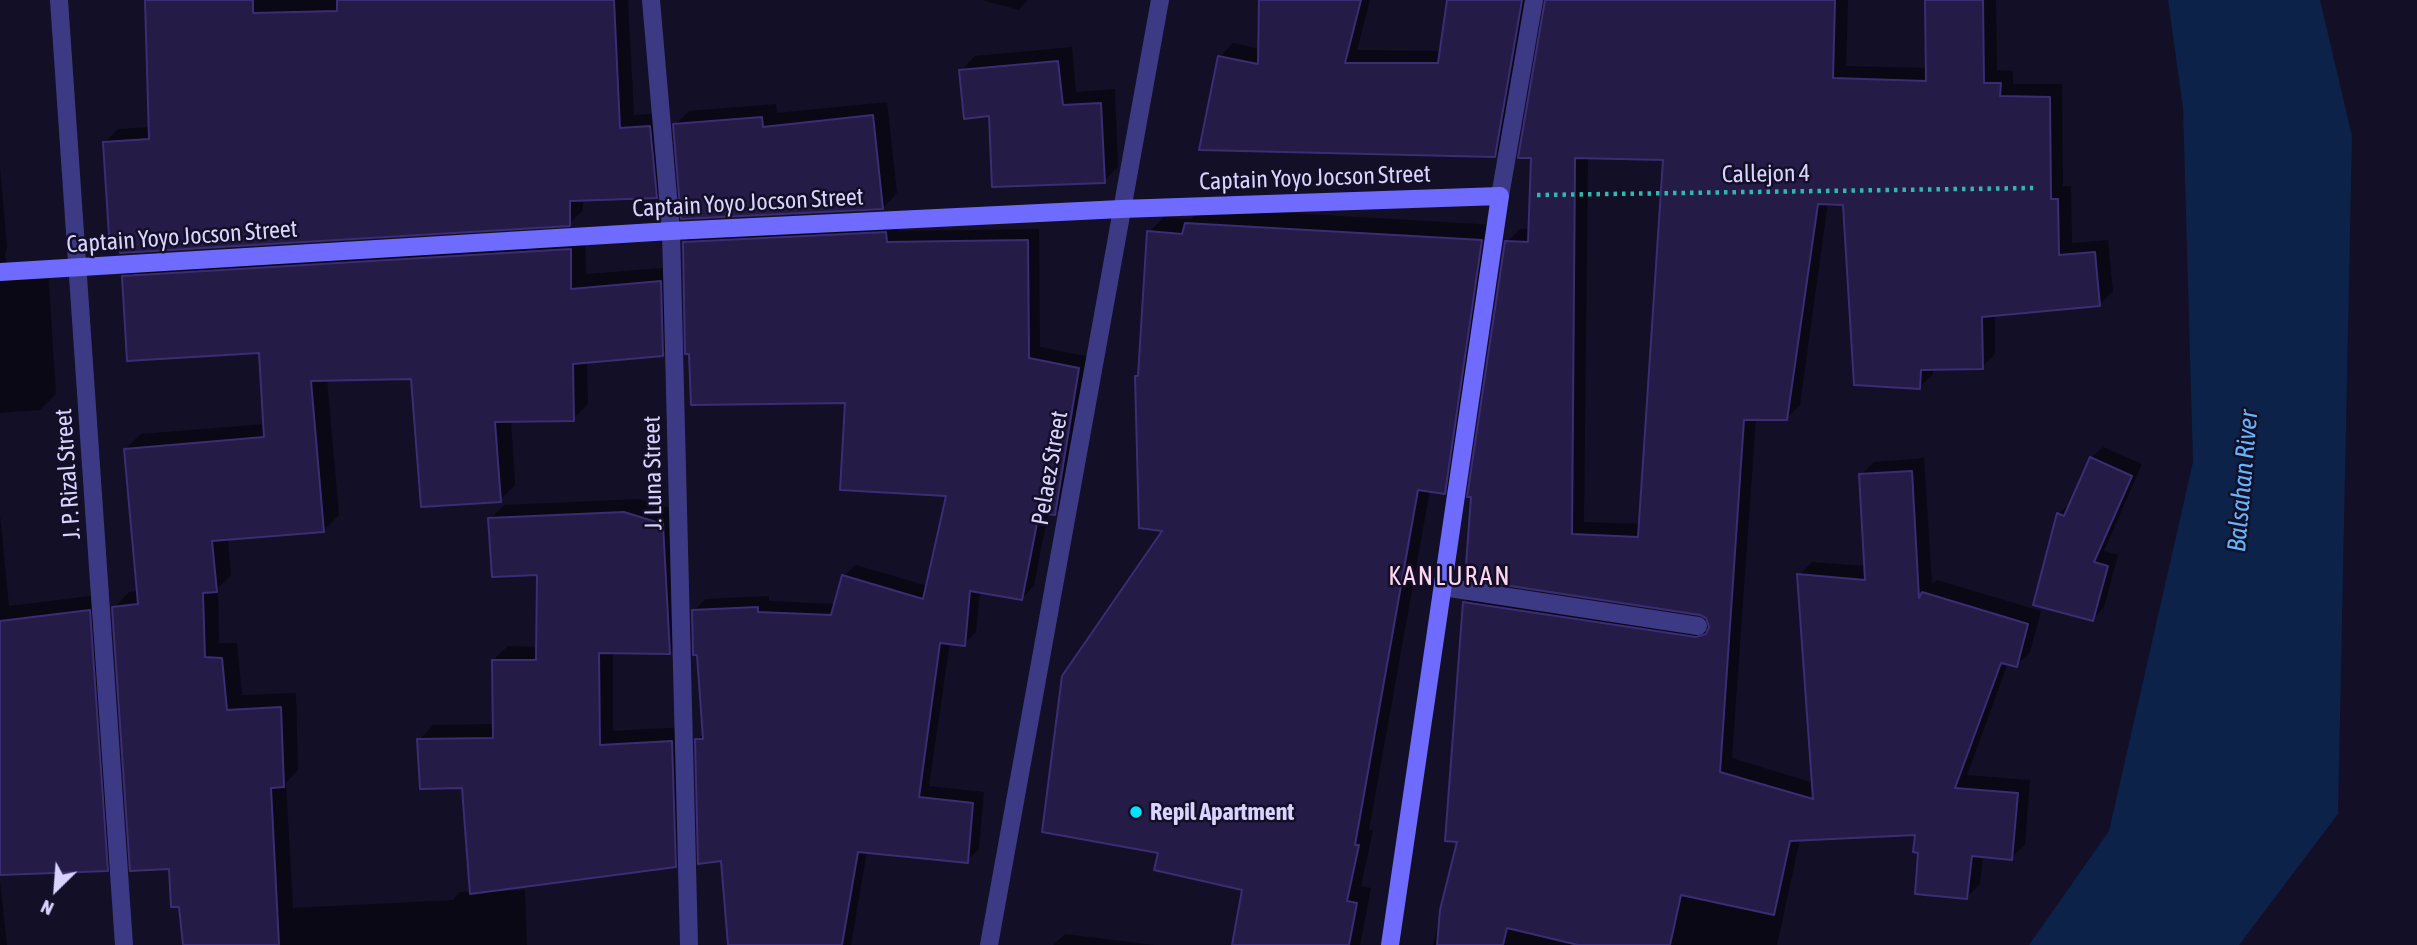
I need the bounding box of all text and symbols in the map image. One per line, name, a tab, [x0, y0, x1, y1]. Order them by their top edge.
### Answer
street label: Callejon 4	[1722, 159, 1810, 189]
street label: Captain Yoyo Jocson Street	[1199, 160, 1431, 196]
street label: Captain Yoyo Jocson Street	[632, 183, 864, 223]
street label: Captain Yoyo Jocson Street	[66, 215, 298, 259]
street label: J. P. Rizal Street	[49, 408, 87, 540]
street label: Pelaez Street	[1026, 409, 1074, 527]
water label: Balsahan River	[2221, 409, 2265, 553]
street label: J. Luna Street	[638, 416, 668, 530]
district label: KANLURAN	[1389, 561, 1511, 593]
place label: Repil Apartment	[1150, 798, 1294, 826]
marker: Repil Apartment	[1128, 804, 1144, 820]
north arrow	[21, 854, 91, 924]
text: N	[37, 896, 57, 920]

